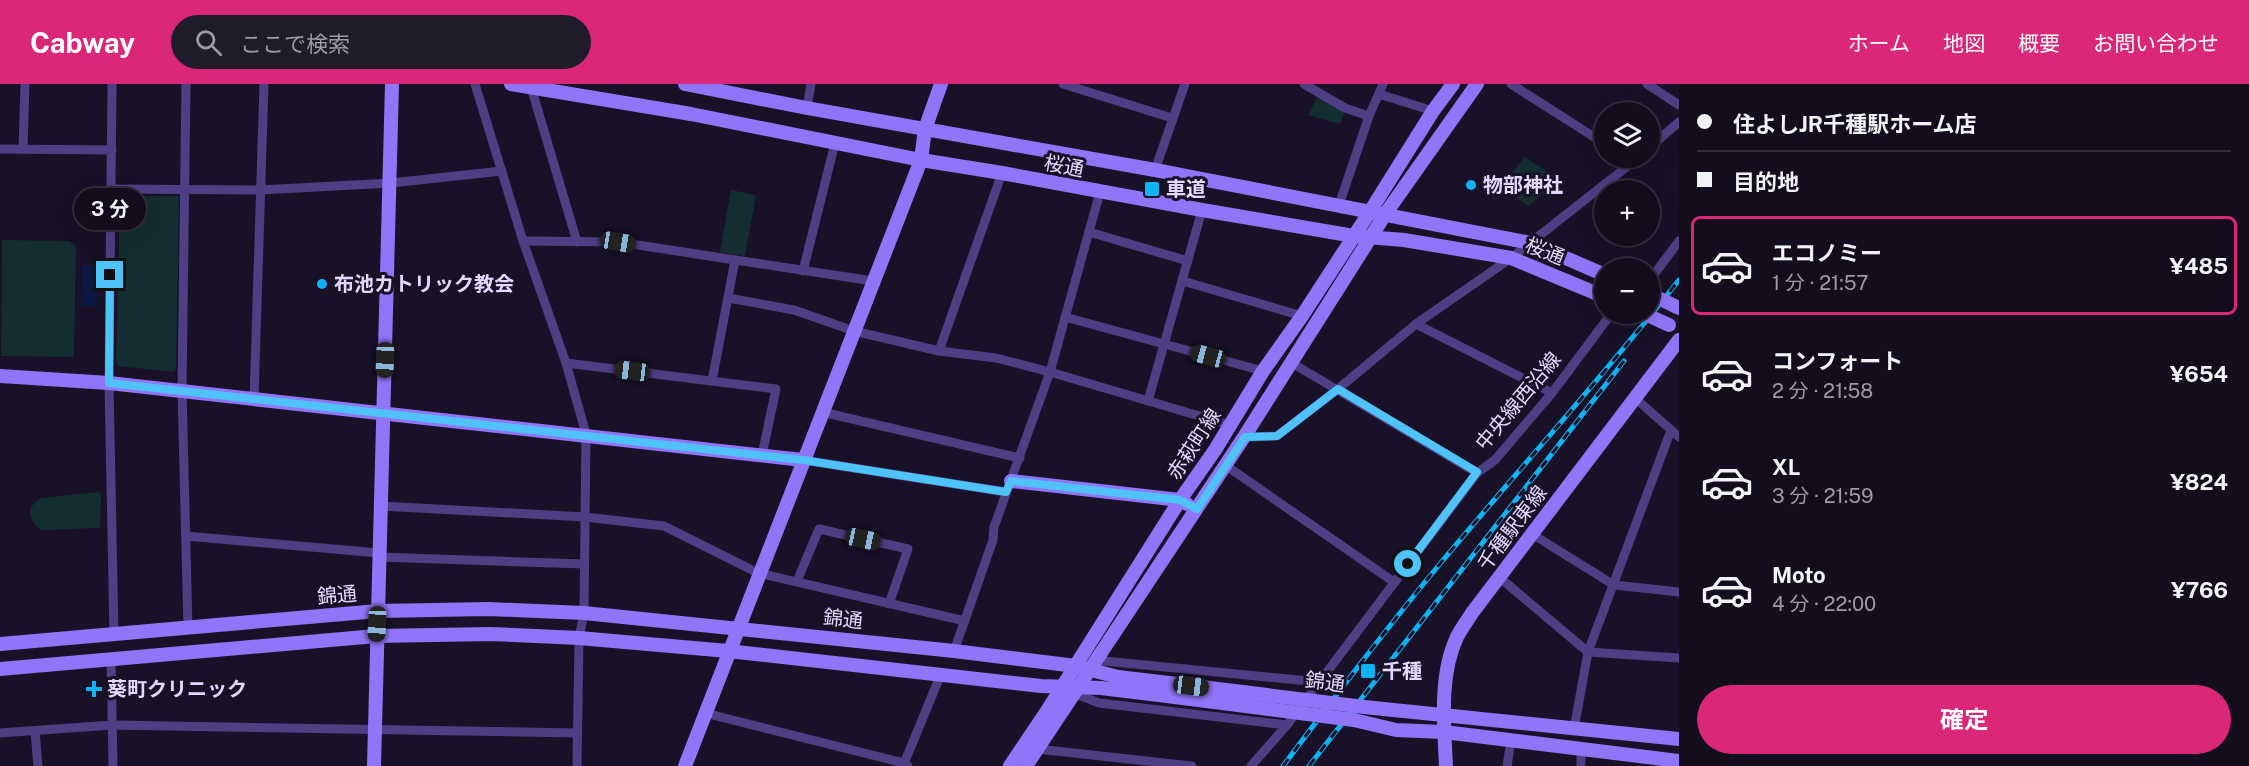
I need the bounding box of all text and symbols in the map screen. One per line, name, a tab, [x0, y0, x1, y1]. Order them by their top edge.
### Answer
search box	[171, 15, 591, 69]
text: Cabway	[30, 26, 135, 59]
icon: search	[192, 26, 225, 59]
text: ここで検索	[240, 31, 350, 57]
text: ホーム	[1848, 31, 1910, 56]
text: 地図	[1943, 31, 1985, 56]
text: 概要	[2018, 31, 2060, 56]
text: お問い合わせ	[2093, 31, 2219, 56]
map controls	[1594, 102, 1660, 324]
button: layers	[1594, 102, 1660, 168]
text: 住よしJR千種駅ホーム店	[1733, 111, 1977, 137]
street label: 桜通	[1042, 150, 1086, 182]
text: 目的地	[1733, 169, 1799, 195]
place label: 物部神社	[1483, 173, 1563, 197]
place label: 車道	[1166, 177, 1206, 201]
marker: 物部神社	[1464, 178, 1478, 192]
marker: 車道	[1143, 180, 1161, 198]
button: +	[1594, 180, 1660, 246]
callout: 3 分	[74, 188, 146, 230]
text: 3 分	[91, 197, 129, 221]
car	[599, 230, 637, 254]
street label: 桜通	[1522, 232, 1568, 270]
icon: car	[1700, 239, 1754, 293]
text: エコノミー	[1772, 240, 1882, 266]
text: ¥485	[2169, 253, 2228, 279]
button: −	[1594, 258, 1660, 324]
route end	[96, 261, 123, 288]
text: 1 分 · 21:57	[1772, 271, 1869, 295]
place label: 布池カトリック教会	[334, 272, 514, 296]
marker: 布池カトリック教会	[315, 277, 329, 291]
car	[375, 342, 395, 378]
car	[1188, 343, 1228, 369]
street label: 中央線西沿線	[1470, 347, 1566, 455]
icon: car	[1700, 347, 1754, 401]
text: コンフォート	[1772, 348, 1903, 374]
car	[613, 360, 651, 382]
text: ¥654	[2170, 361, 2228, 387]
text: 2 分 · 21:58	[1772, 379, 1873, 403]
street label: 赤萩町線	[1162, 404, 1226, 484]
text: XL	[1772, 454, 1800, 480]
icon: car	[1700, 455, 1754, 509]
text: ¥824	[2170, 469, 2228, 495]
street label: 千種駅東線	[1472, 481, 1552, 575]
text: 3 分 · 21:59	[1772, 484, 1874, 508]
car	[844, 526, 882, 552]
route start	[1394, 550, 1421, 577]
text: Moto	[1772, 562, 1826, 588]
icon: car	[1700, 563, 1754, 617]
text: ¥766	[2171, 577, 2228, 603]
street label: 錦通	[316, 581, 358, 609]
text: 4 分 · 22:00	[1772, 592, 1876, 616]
street label: 錦通	[822, 605, 864, 633]
car	[367, 606, 387, 642]
place label: 千種	[1382, 659, 1422, 683]
marker: 千種	[1359, 662, 1377, 680]
street label: 錦通	[1304, 668, 1346, 696]
car	[1172, 675, 1210, 697]
place label: 葵町クリニック	[107, 677, 247, 701]
marker: 葵町クリニック	[85, 680, 103, 698]
button: 確定	[1697, 685, 2231, 754]

